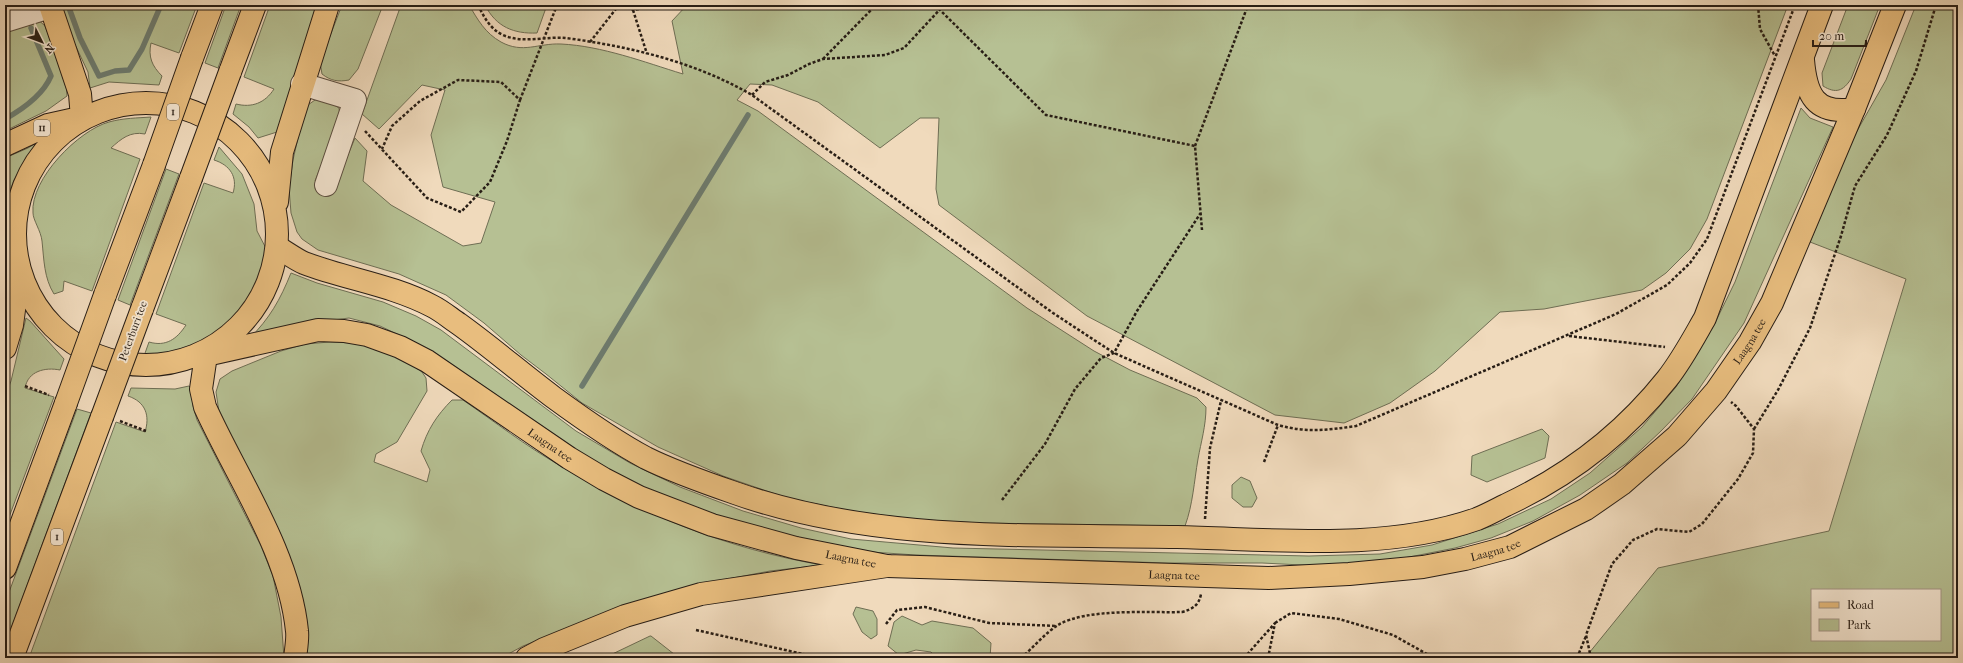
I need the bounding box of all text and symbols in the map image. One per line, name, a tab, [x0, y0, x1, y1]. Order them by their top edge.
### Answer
north arrow	[22, 22, 62, 62]
scale bar	[1813, 22, 1866, 48]
text: 20 m	[1819, 29, 1844, 43]
text: N	[41, 41, 57, 56]
road number: 1	[167, 104, 179, 120]
road number: 11	[34, 120, 50, 136]
street label: Peterburi tee	[116, 299, 150, 363]
street label: Laagna tee	[1730, 316, 1769, 367]
street label: Laagna tee	[525, 425, 576, 465]
road number: 1	[51, 529, 63, 545]
street label: Laagna tee	[1469, 536, 1523, 564]
street label: Laagna tee	[824, 547, 878, 570]
street label: Laagna tee	[1148, 568, 1201, 582]
legend	[1811, 589, 1941, 641]
text: Road	[1847, 598, 1874, 612]
text: Park	[1847, 618, 1872, 632]

